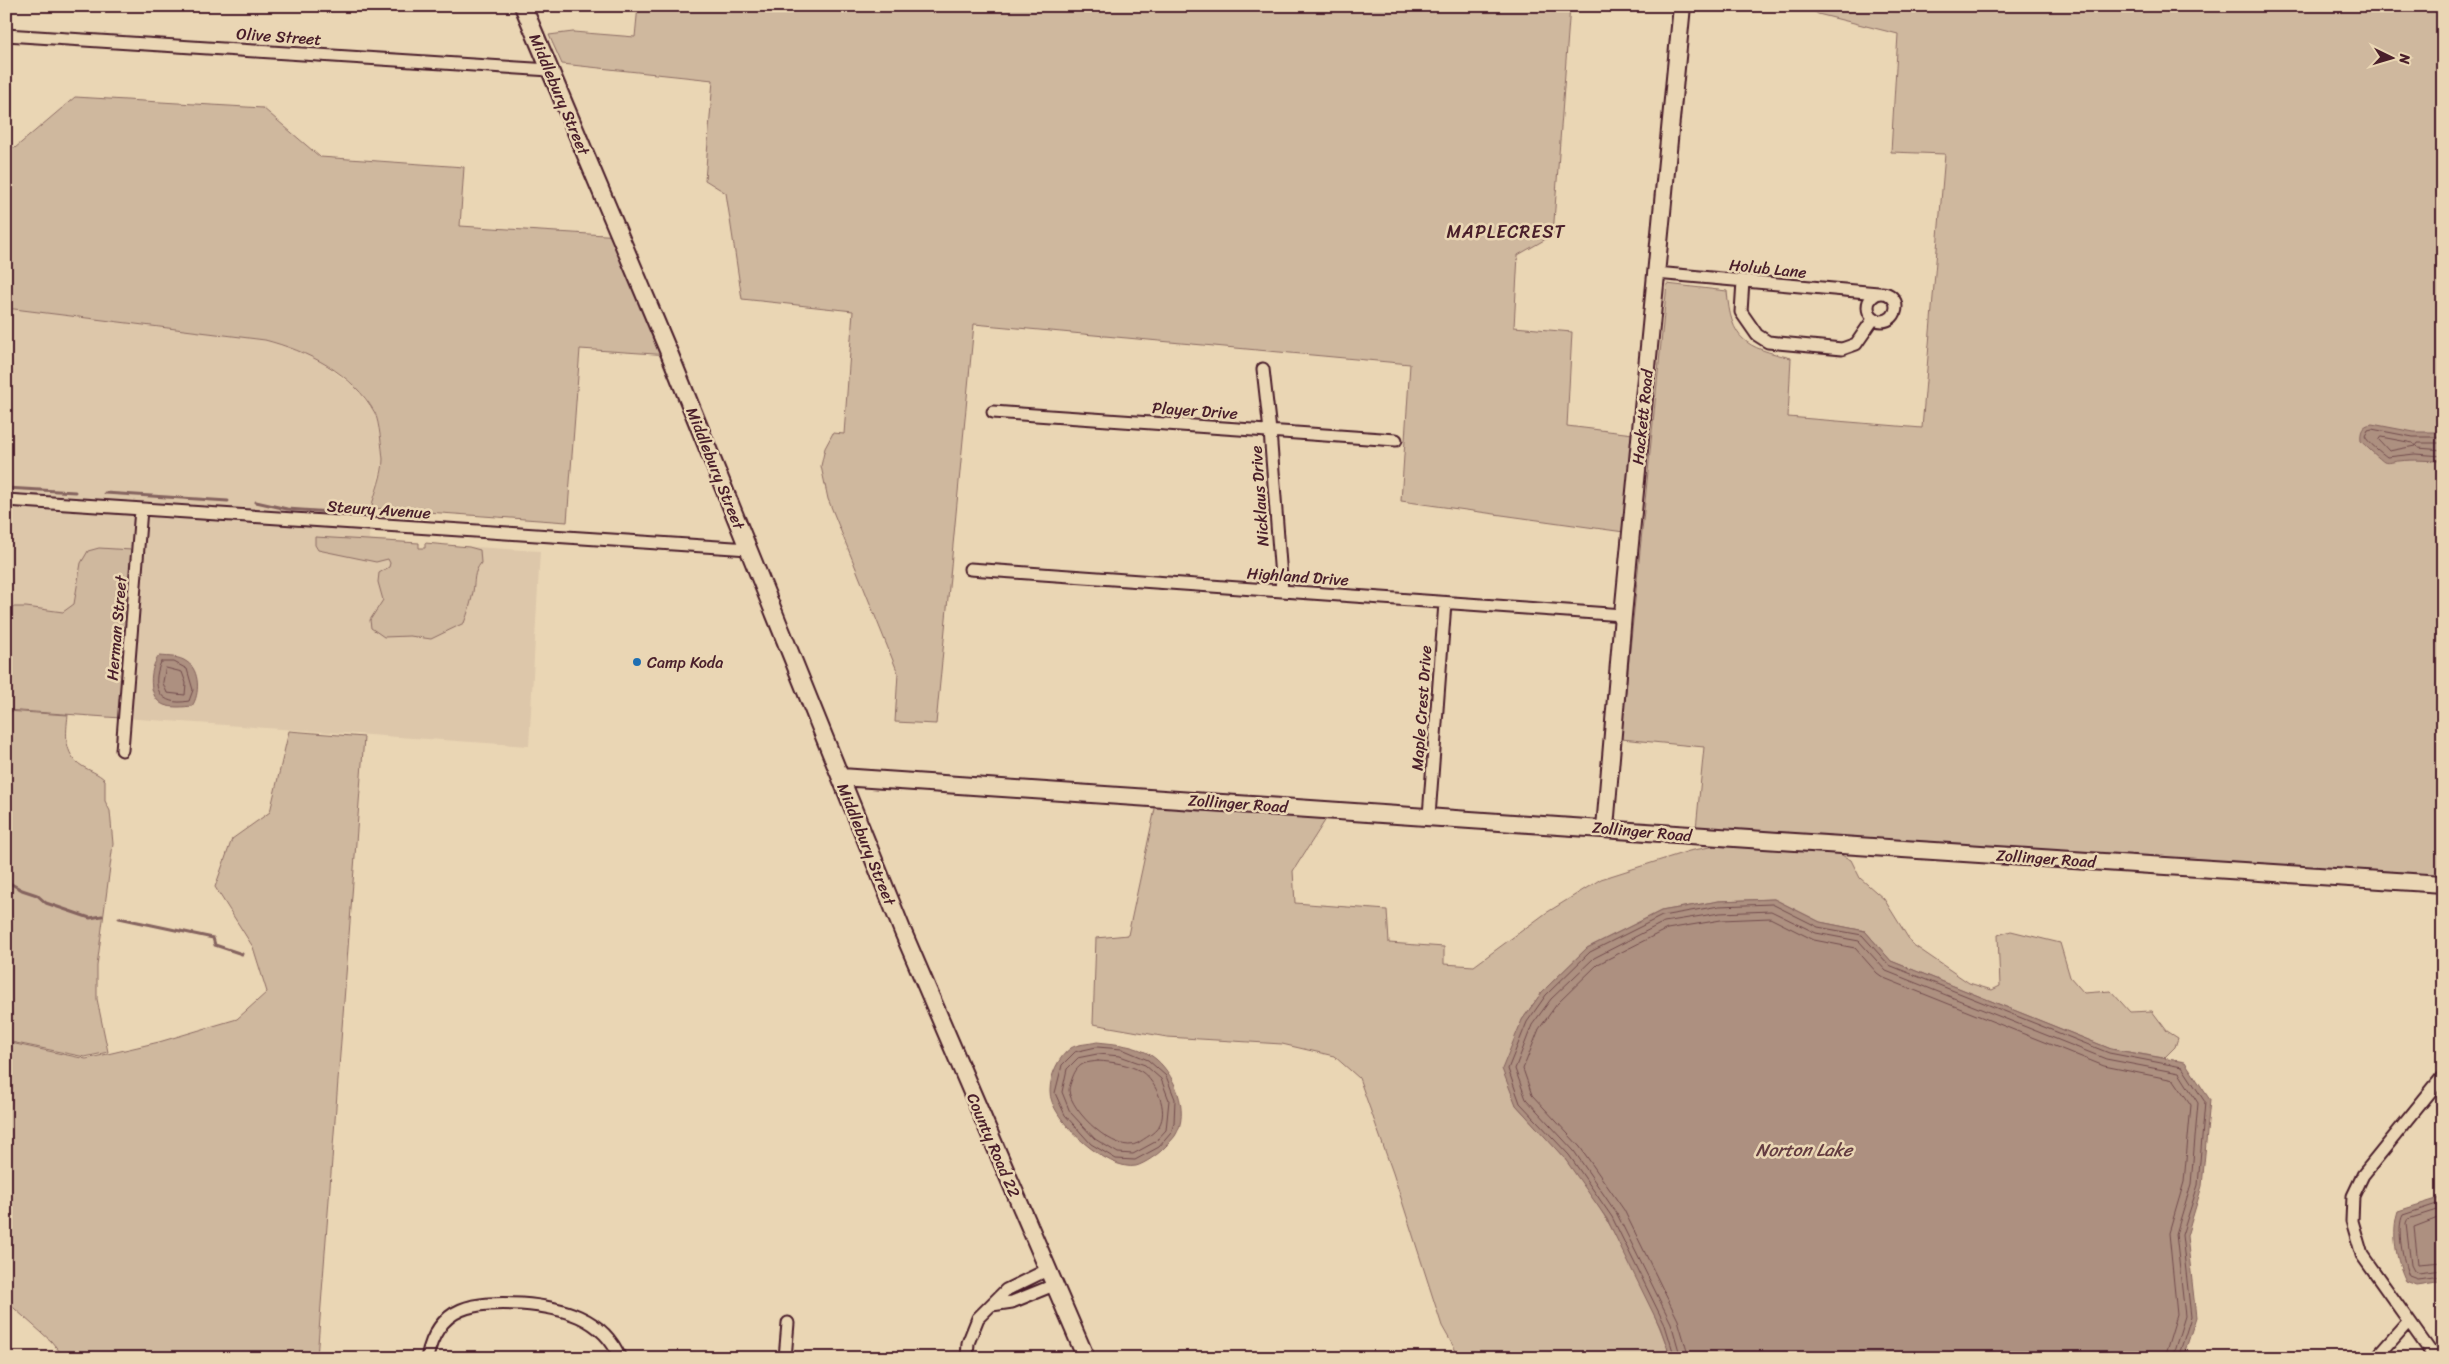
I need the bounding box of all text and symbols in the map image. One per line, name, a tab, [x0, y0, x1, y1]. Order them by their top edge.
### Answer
street label: Olive Street	[235, 19, 322, 54]
street label: Middlebury Street	[521, 29, 598, 160]
north arrow	[2366, 32, 2416, 82]
text: N	[2392, 52, 2417, 65]
district label: MAPLECREST	[1446, 216, 1566, 248]
street label: Holub Lane	[1728, 250, 1808, 287]
street label: Hackett Road	[1623, 366, 1662, 466]
street label: Player Drive	[1151, 393, 1239, 428]
street label: Middlebury Street	[678, 403, 754, 534]
street label: Nicklaus Drive	[1242, 445, 1277, 547]
street label: Steury Avenue	[326, 491, 432, 528]
street label: Highland Drive	[1246, 558, 1350, 595]
street label: Herman Street	[97, 574, 136, 682]
street label: Maple Crest Drive	[1403, 644, 1440, 772]
place label: Camp Koda	[647, 648, 723, 677]
marker: Camp Koda	[631, 656, 643, 668]
street label: Middlebury Street	[829, 779, 905, 910]
street label: Zollinger Road	[1187, 786, 1290, 822]
street label: Zollinger Road	[1591, 813, 1695, 850]
street label: Zollinger Road	[1995, 841, 2098, 877]
street label: County Road 22	[958, 1088, 1029, 1202]
water label: Norton Lake	[1756, 1134, 1854, 1166]

